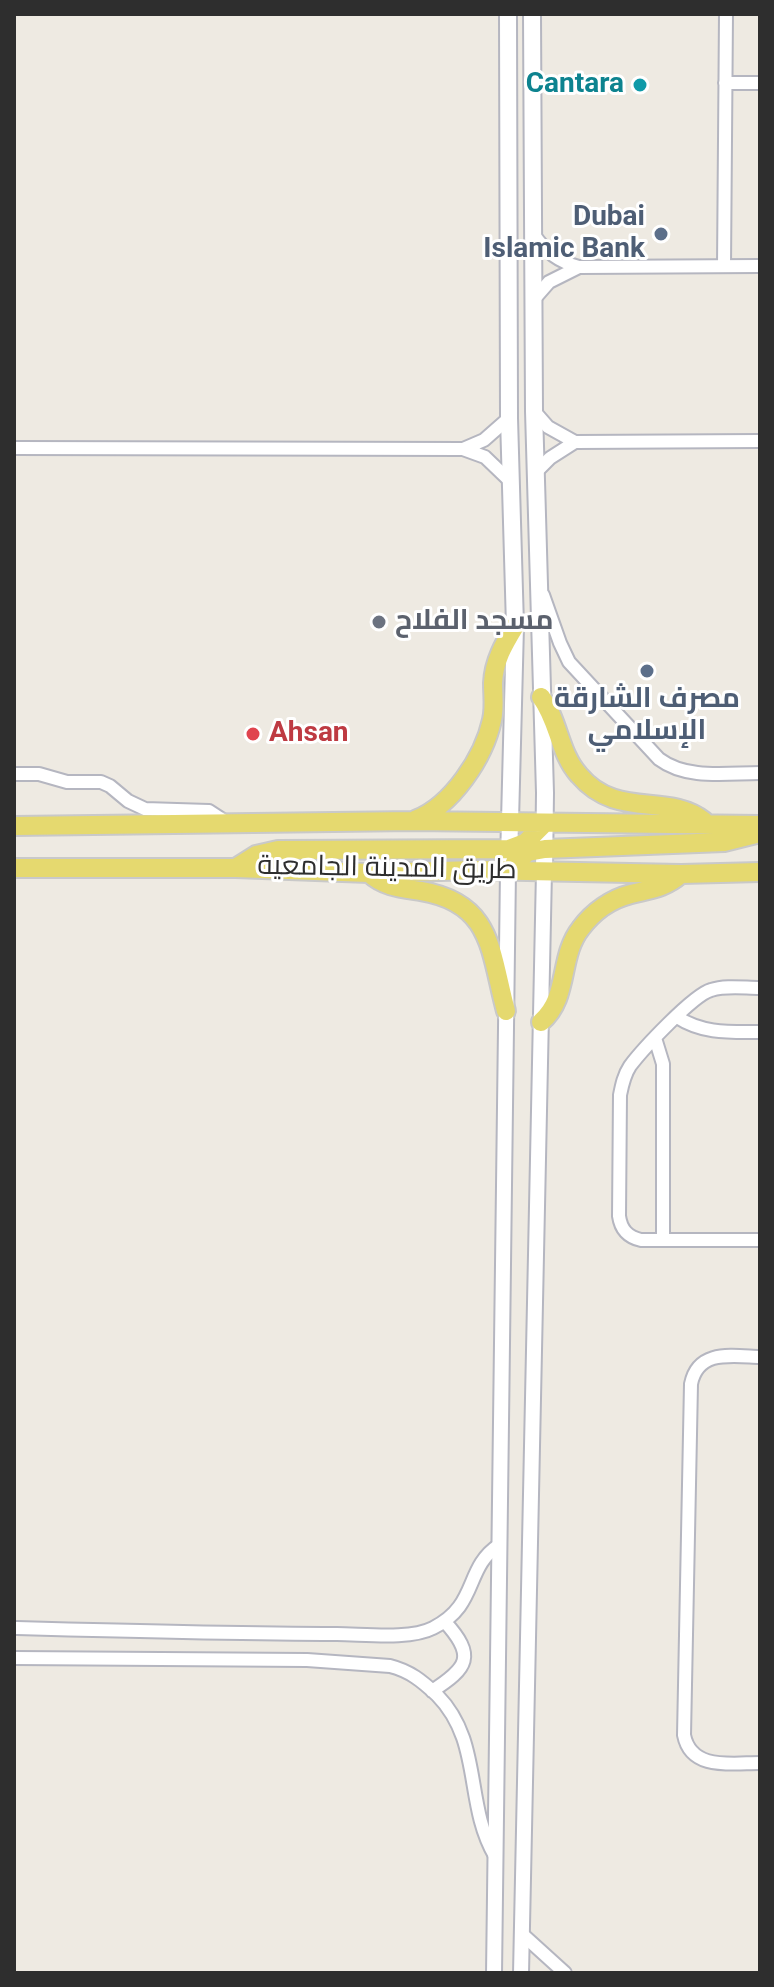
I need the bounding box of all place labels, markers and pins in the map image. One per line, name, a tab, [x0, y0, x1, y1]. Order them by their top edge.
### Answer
place label: Cantara	[526, 68, 624, 102]
marker: Cantara	[631, 76, 649, 94]
place label: Dubai Islamic Bank	[483, 201, 645, 267]
marker: Dubai Islamic Bank	[652, 225, 670, 243]
place label: مسجد الفلاح	[395, 605, 553, 639]
marker: مسجد الفلاح	[370, 613, 388, 631]
marker: مصرف الشارقة الإسلامي	[638, 662, 656, 680]
place label: مصرف الشارقة الإسلامي	[554, 683, 740, 749]
place label: Ahsan	[269, 717, 349, 751]
marker: Ahsan	[244, 725, 262, 743]

